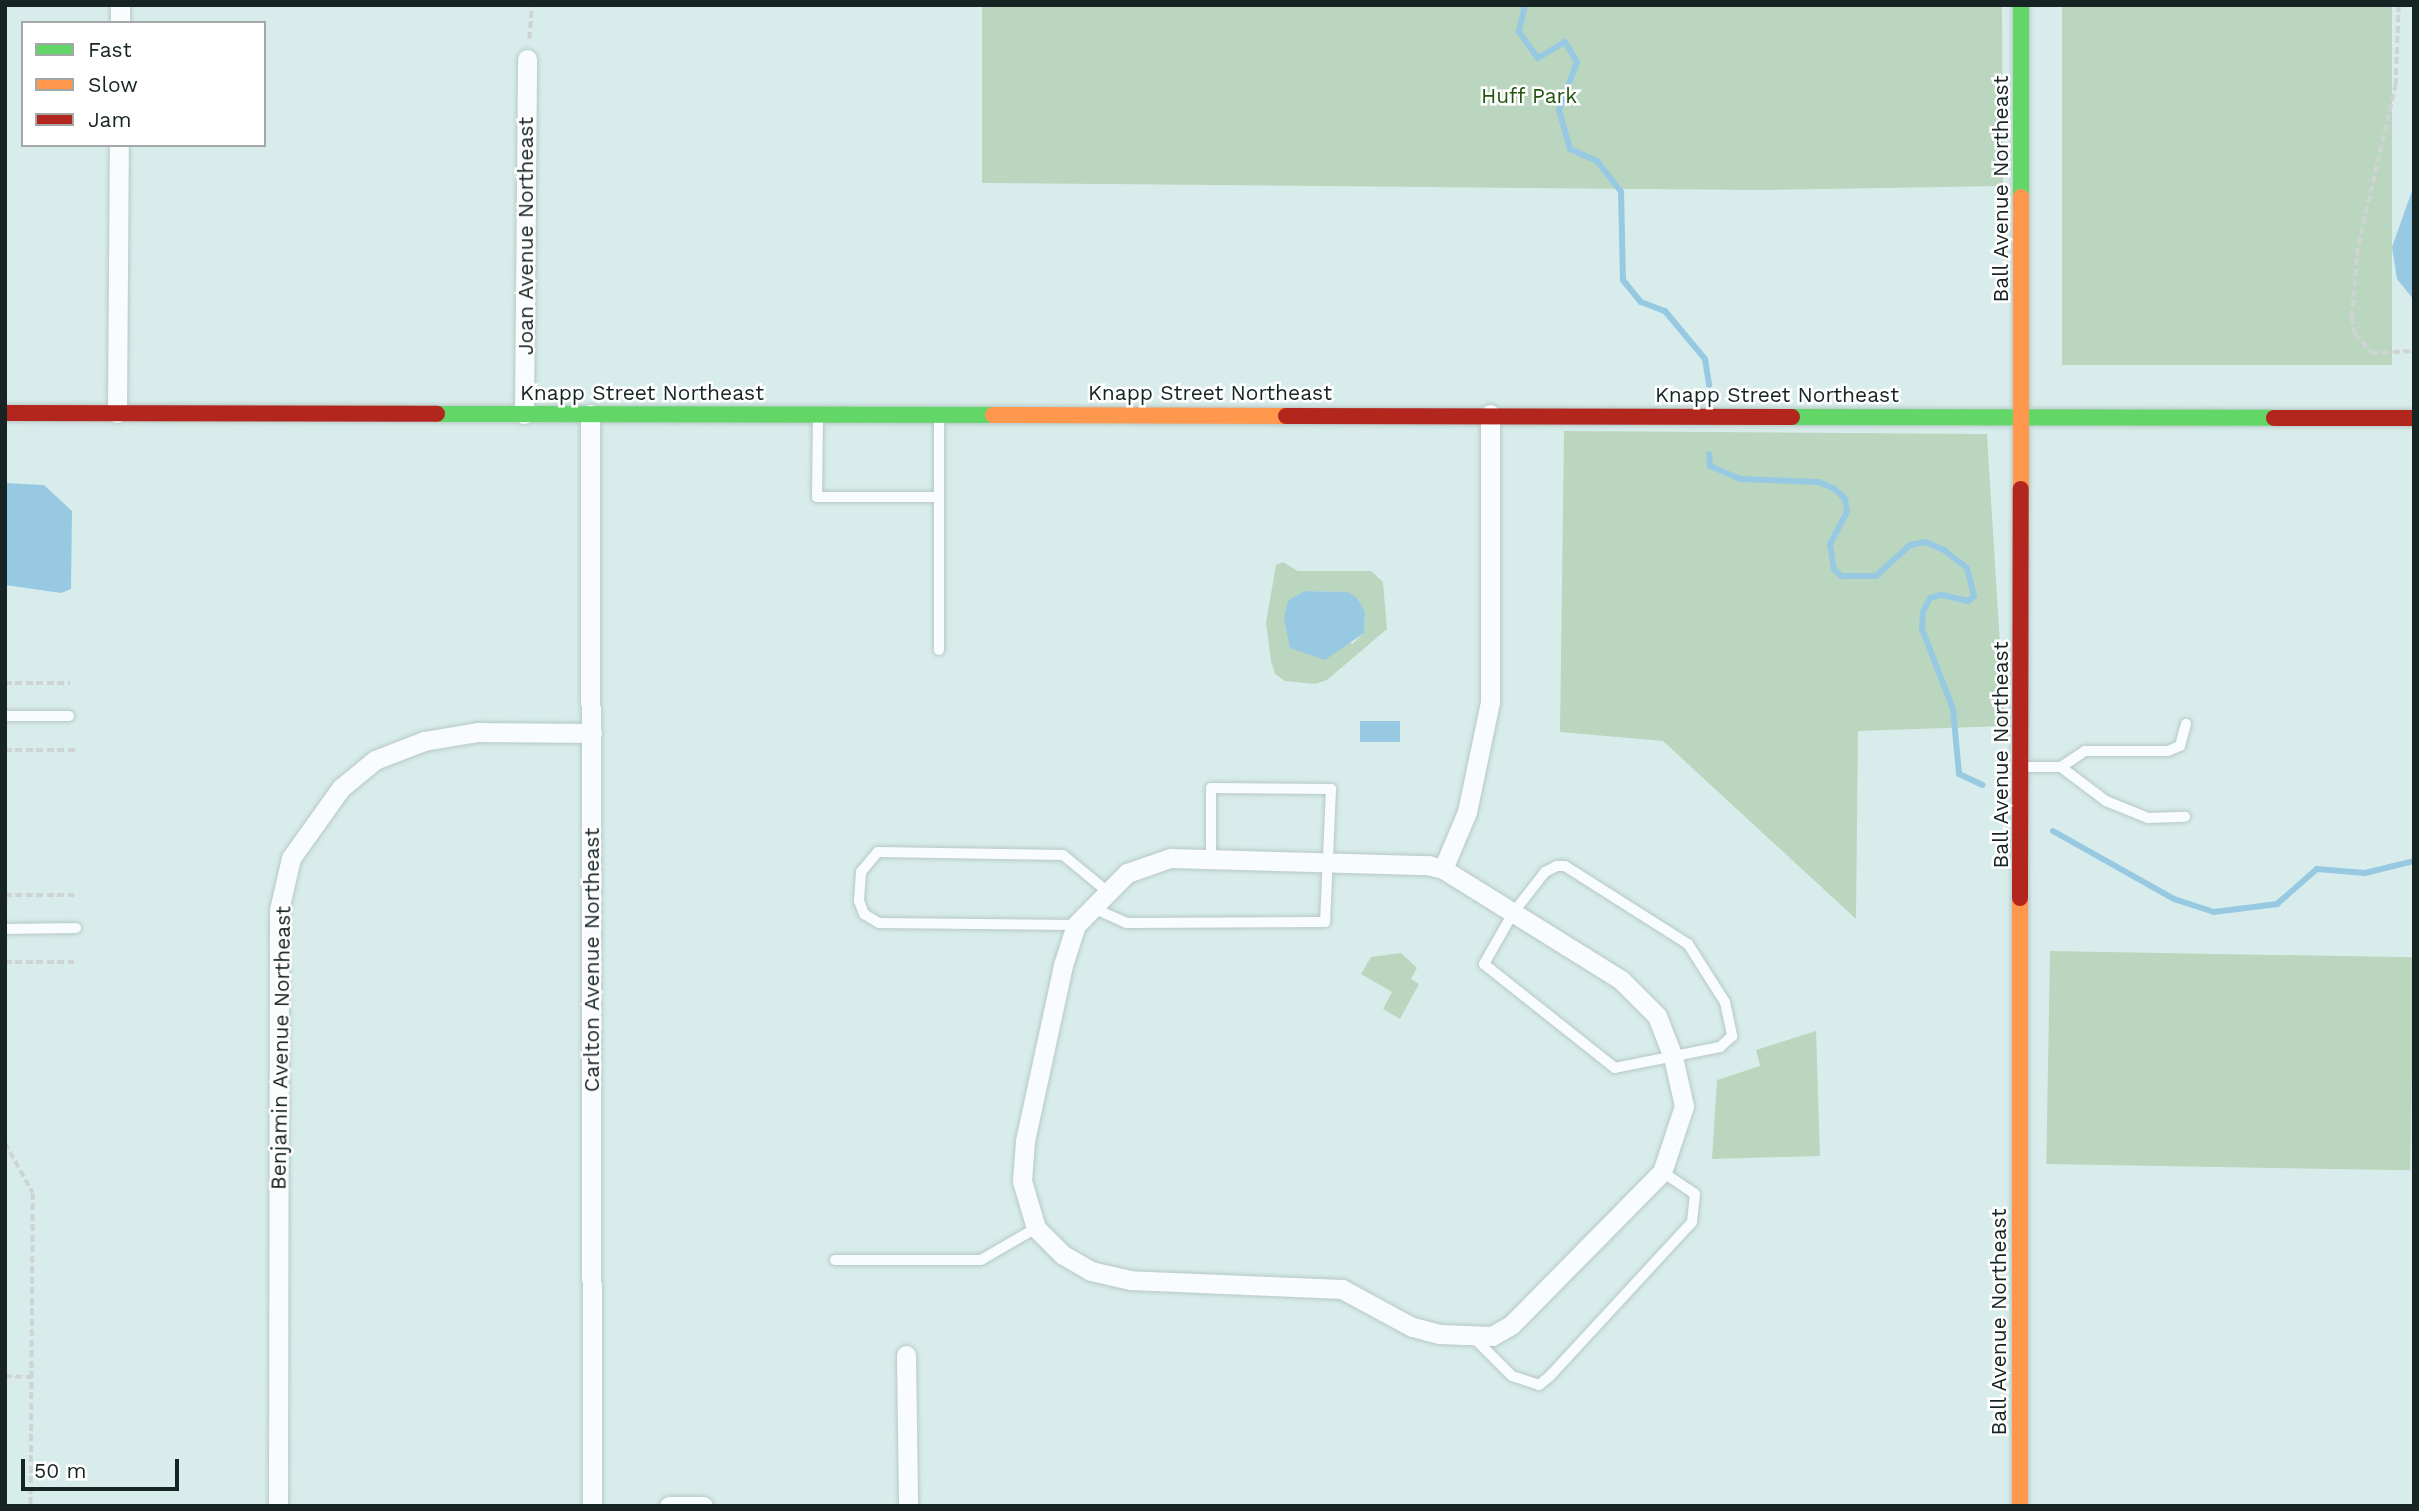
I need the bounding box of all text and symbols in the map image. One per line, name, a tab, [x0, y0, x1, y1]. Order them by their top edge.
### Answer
legend	[21, 21, 266, 147]
text: Fast	[88, 37, 132, 62]
text: Slow	[88, 72, 138, 97]
street label: Ball Avenue Northeast	[1988, 75, 2014, 303]
park label: Huff Park	[1480, 83, 1578, 109]
text: Jam	[88, 107, 131, 132]
street label: Joan Avenue Northeast	[513, 116, 539, 356]
street label: Knapp Street Northeast	[520, 380, 764, 406]
street label: Knapp Street Northeast	[1088, 380, 1332, 406]
street label: Knapp Street Northeast	[1655, 382, 1899, 408]
street label: Ball Avenue Northeast	[1988, 641, 2014, 869]
street label: Carlton Avenue Northeast	[579, 827, 605, 1093]
street label: Benjamin Avenue Northeast	[266, 905, 296, 1191]
street label: Ball Avenue Northeast	[1986, 1208, 2012, 1436]
scale bar	[24, 1444, 182, 1488]
text: 50 m	[34, 1458, 86, 1483]

